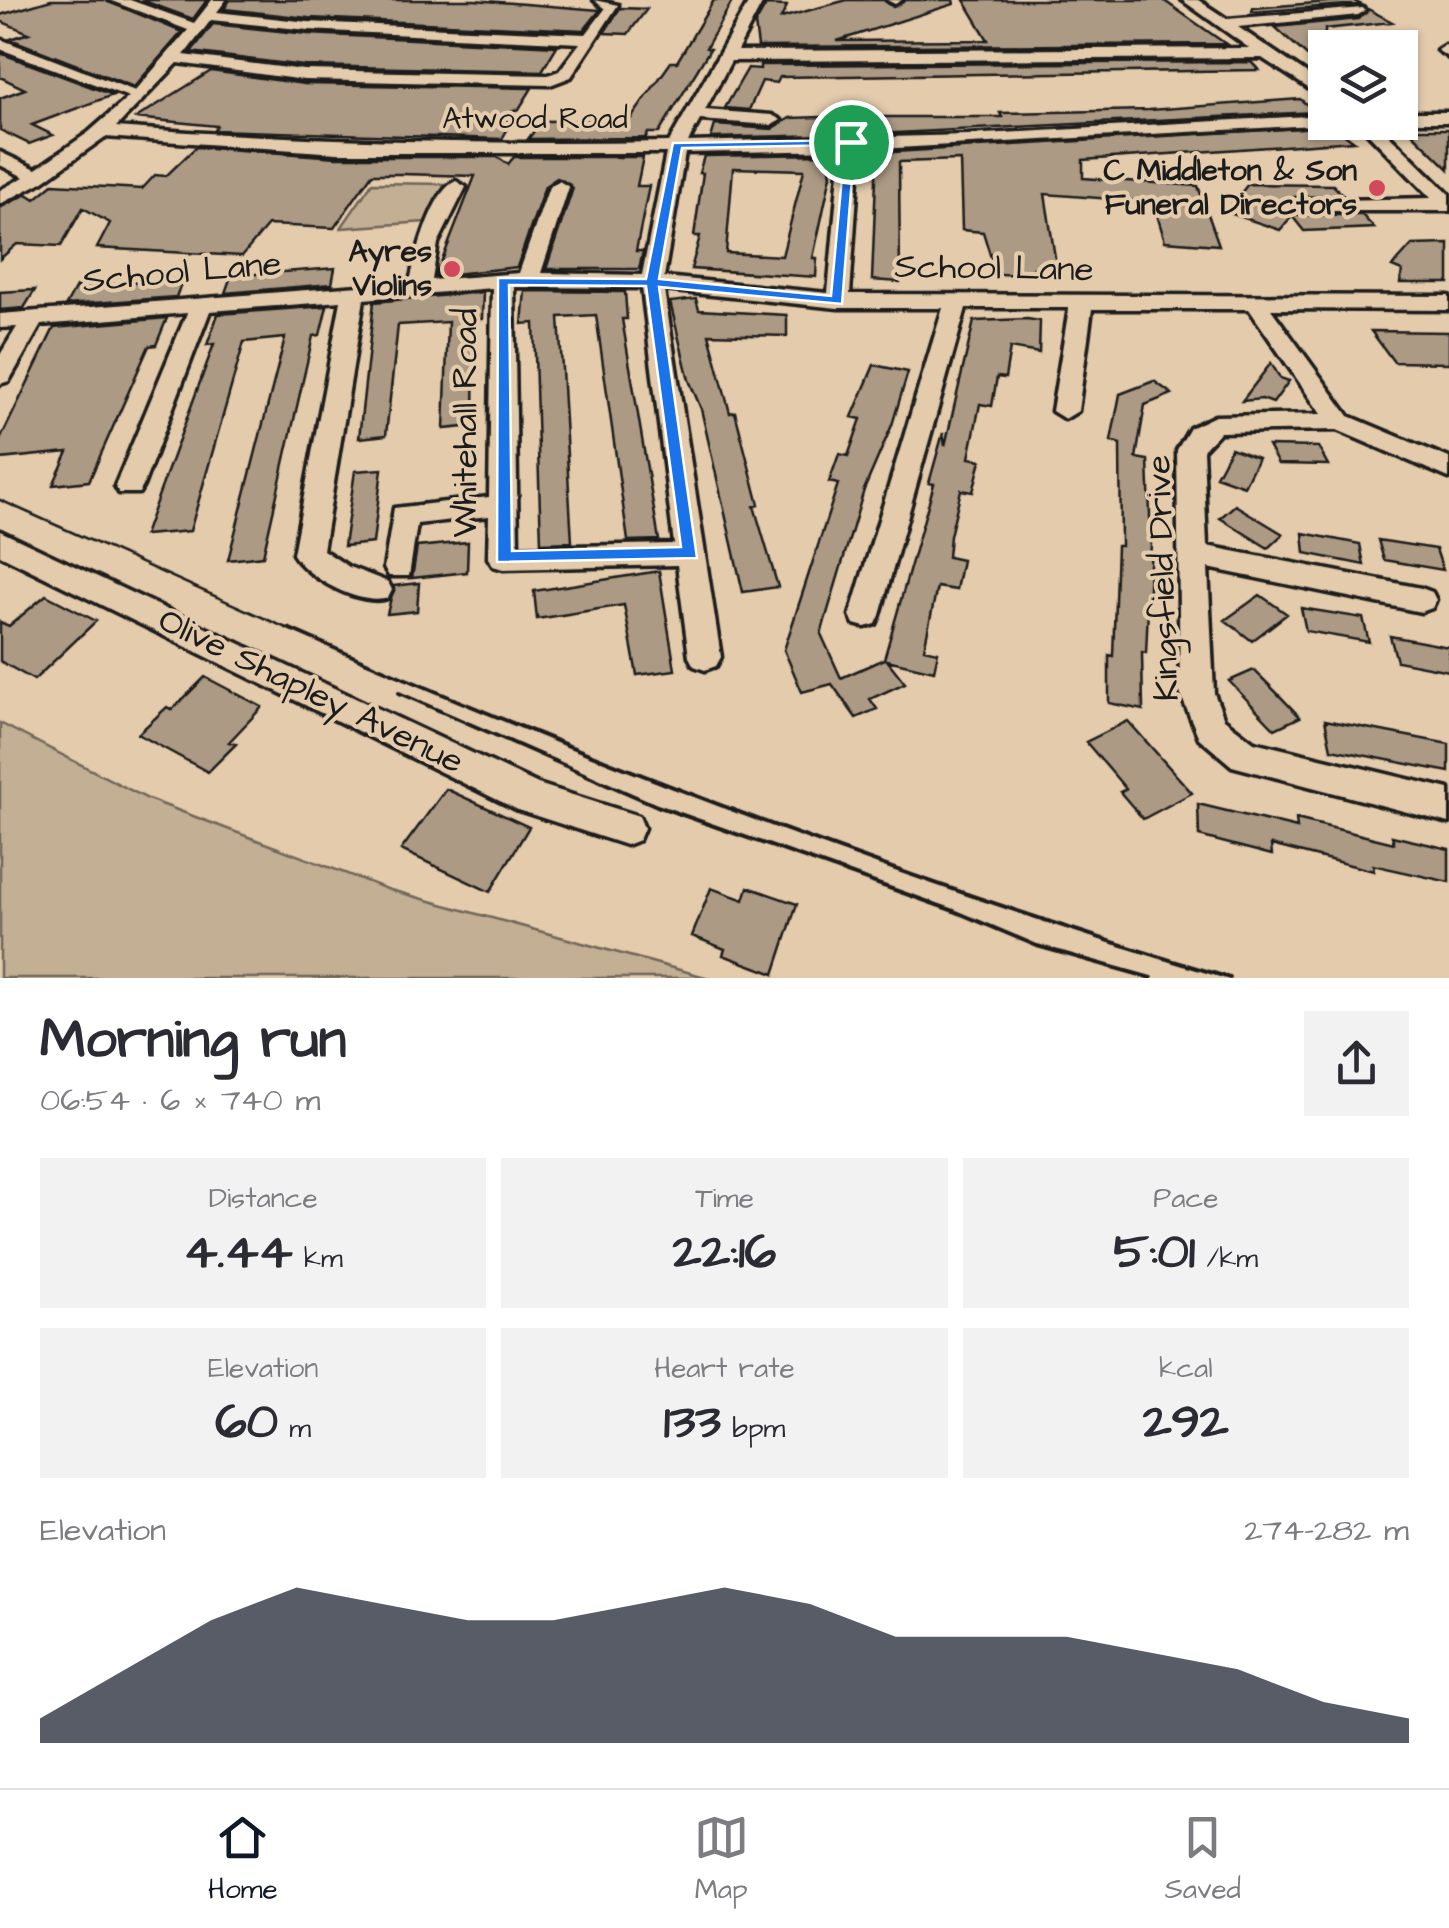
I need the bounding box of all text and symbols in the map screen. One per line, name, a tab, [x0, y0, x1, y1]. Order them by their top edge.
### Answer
map controls	[1308, 30, 1418, 140]
button: layers	[1308, 30, 1418, 140]
street label: Atwood Road	[442, 98, 628, 140]
pin	[809, 100, 894, 185]
icon: arrive	[824, 115, 879, 170]
place label: C Middleton & Son Funeral Directors	[1103, 150, 1357, 226]
marker: C Middleton & Son Funeral Directors	[1366, 177, 1388, 199]
place label: Ayres Violins	[348, 231, 432, 307]
street label: School Lane	[81, 239, 283, 305]
street label: School Lane	[894, 242, 1094, 294]
marker: Ayres Violins	[441, 258, 463, 280]
street label: Whitehall Road	[441, 308, 490, 538]
street label: Kingsfield Drive	[1134, 454, 1194, 702]
street label: Olive Shapley Avenue	[150, 596, 472, 787]
text: Morning run	[40, 1002, 346, 1078]
button: share	[1304, 1011, 1409, 1116]
text: 06:54 · 6 × 740 m	[40, 1078, 320, 1123]
text: Distance	[209, 1179, 318, 1218]
text: Time	[695, 1179, 754, 1218]
text: Pace	[1153, 1179, 1218, 1218]
text: 4.44	[183, 1218, 293, 1287]
text: 22:16	[673, 1218, 776, 1287]
text: 5:01	[1114, 1218, 1195, 1287]
text: km	[293, 1239, 343, 1278]
text: /km	[1195, 1239, 1258, 1278]
text: Elevation	[208, 1349, 318, 1388]
text: Heart rate	[654, 1349, 795, 1388]
text: kcal	[1159, 1349, 1213, 1388]
text: 60	[215, 1388, 278, 1457]
text: 133	[664, 1388, 721, 1457]
text: 292	[1143, 1388, 1229, 1457]
text: m	[278, 1409, 311, 1448]
text: bpm	[721, 1409, 785, 1448]
text: Elevation	[40, 1508, 166, 1553]
text: 274–282 m	[1244, 1508, 1409, 1553]
tab: Home	[208, 1810, 278, 1909]
tab: Map	[694, 1810, 749, 1909]
tab: Saved	[1165, 1810, 1241, 1909]

